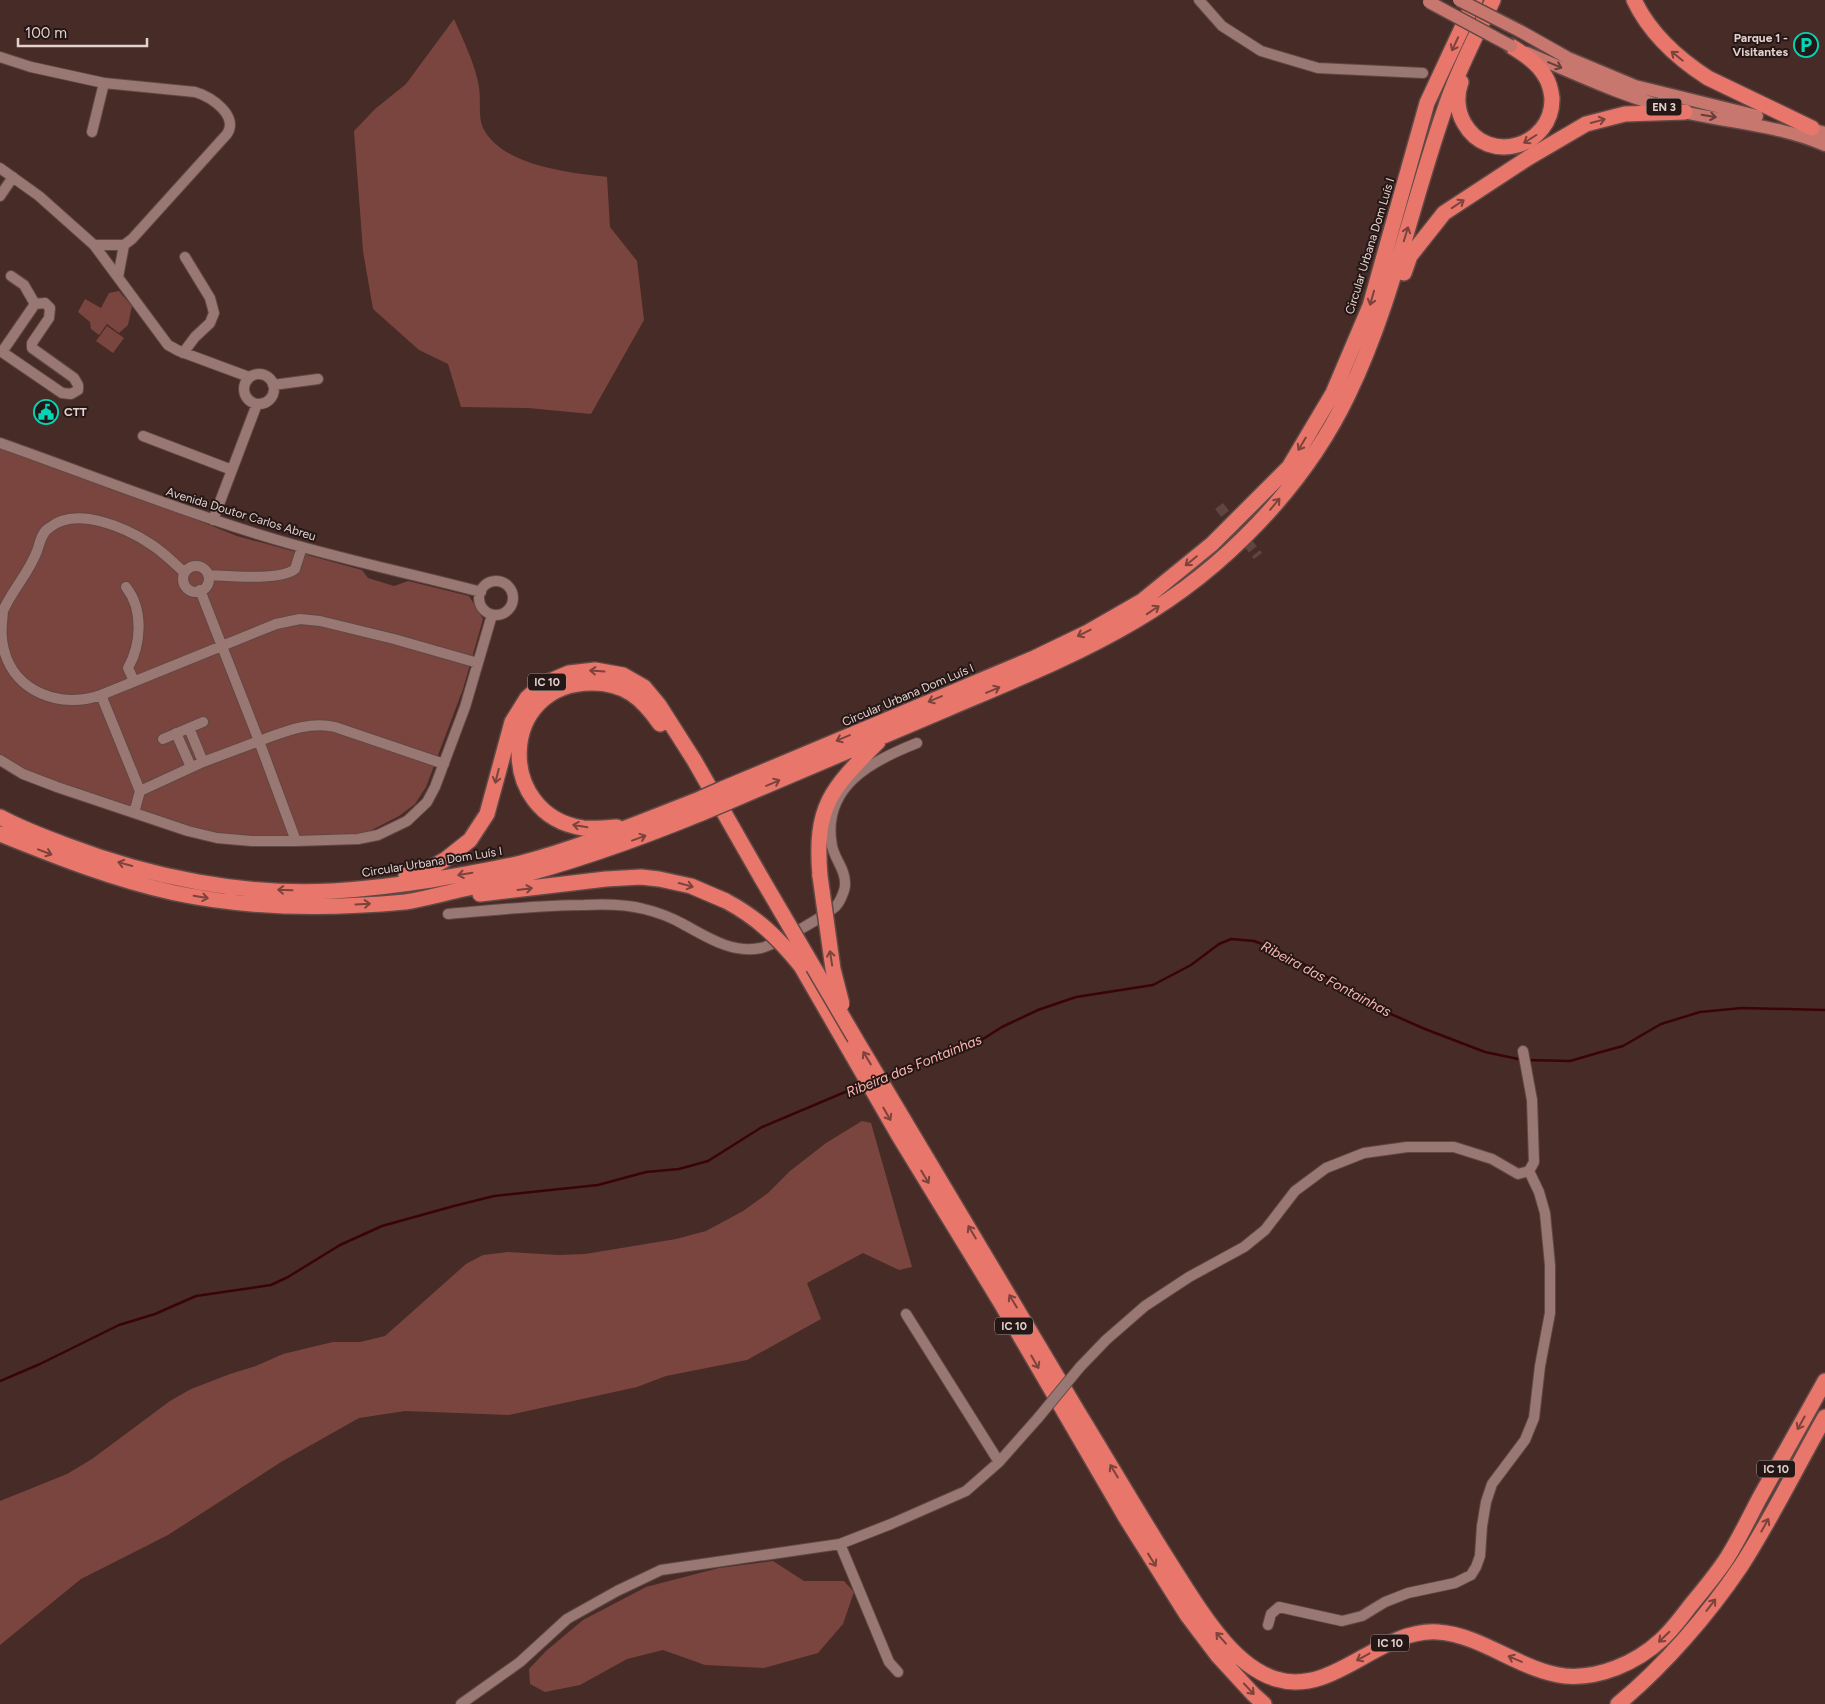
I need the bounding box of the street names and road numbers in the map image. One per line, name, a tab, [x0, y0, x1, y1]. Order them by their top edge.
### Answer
road number: EN 3	[1646, 98, 1682, 115]
street label: Circular Urbana Dom Luís I	[1343, 176, 1397, 316]
street label: Avenida Doutor Carlos Abreu	[164, 484, 318, 544]
street label: Circular Urbana Dom Luís I	[840, 661, 976, 729]
road number: IC 10	[528, 674, 566, 690]
street label: Circular Urbana Dom Luís I	[361, 844, 503, 880]
road number: IC 10	[995, 1318, 1033, 1334]
road number: IC 10	[1757, 1460, 1795, 1478]
road number: IC 10	[1371, 1635, 1409, 1652]

